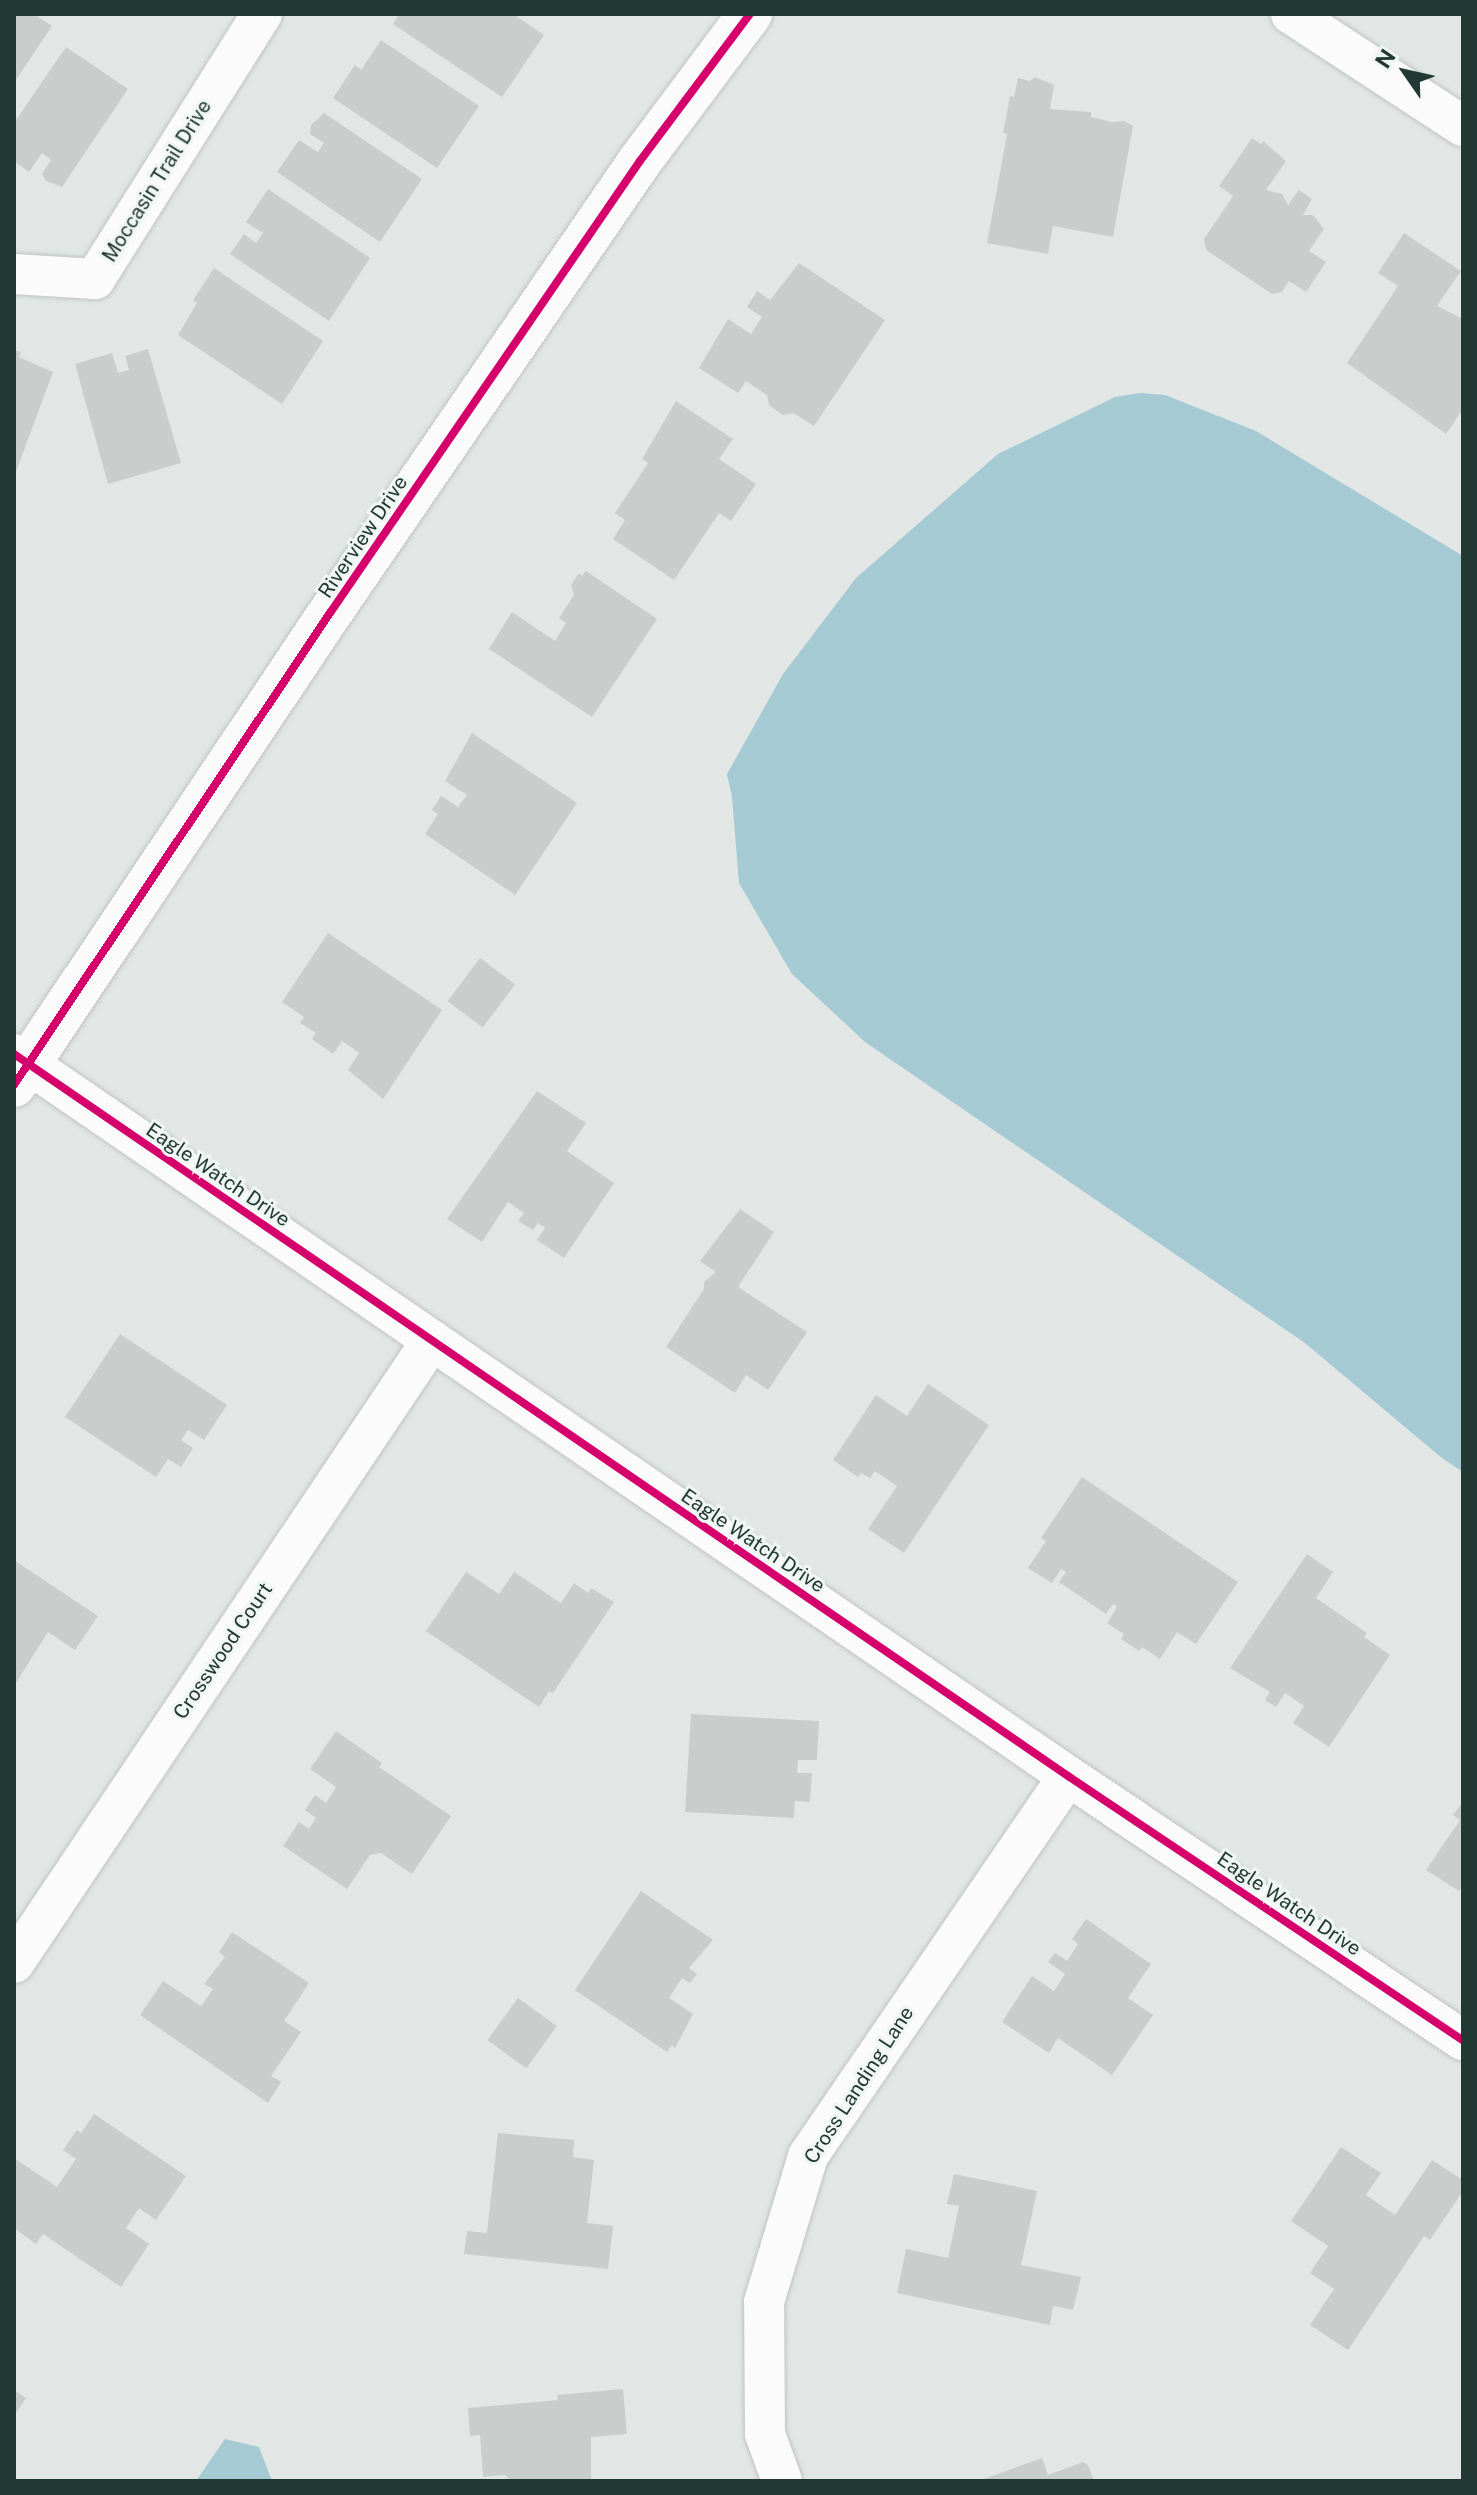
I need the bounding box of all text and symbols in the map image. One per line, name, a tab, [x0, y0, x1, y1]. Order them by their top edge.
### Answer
north arrow	[1365, 32, 1445, 112]
text: N	[1370, 44, 1401, 73]
street label: Moccasin Trail Drive	[97, 96, 217, 266]
street label: Riverview Drive	[313, 471, 413, 603]
street label: Eagle Watch Drive	[141, 1118, 295, 1232]
street label: Eagle Watch Drive	[676, 1484, 830, 1598]
street label: Crosswood Court	[168, 1578, 278, 1724]
street label: Eagle Watch Drive	[1212, 1847, 1366, 1961]
street label: Cross Landing Lane	[799, 2002, 919, 2168]

